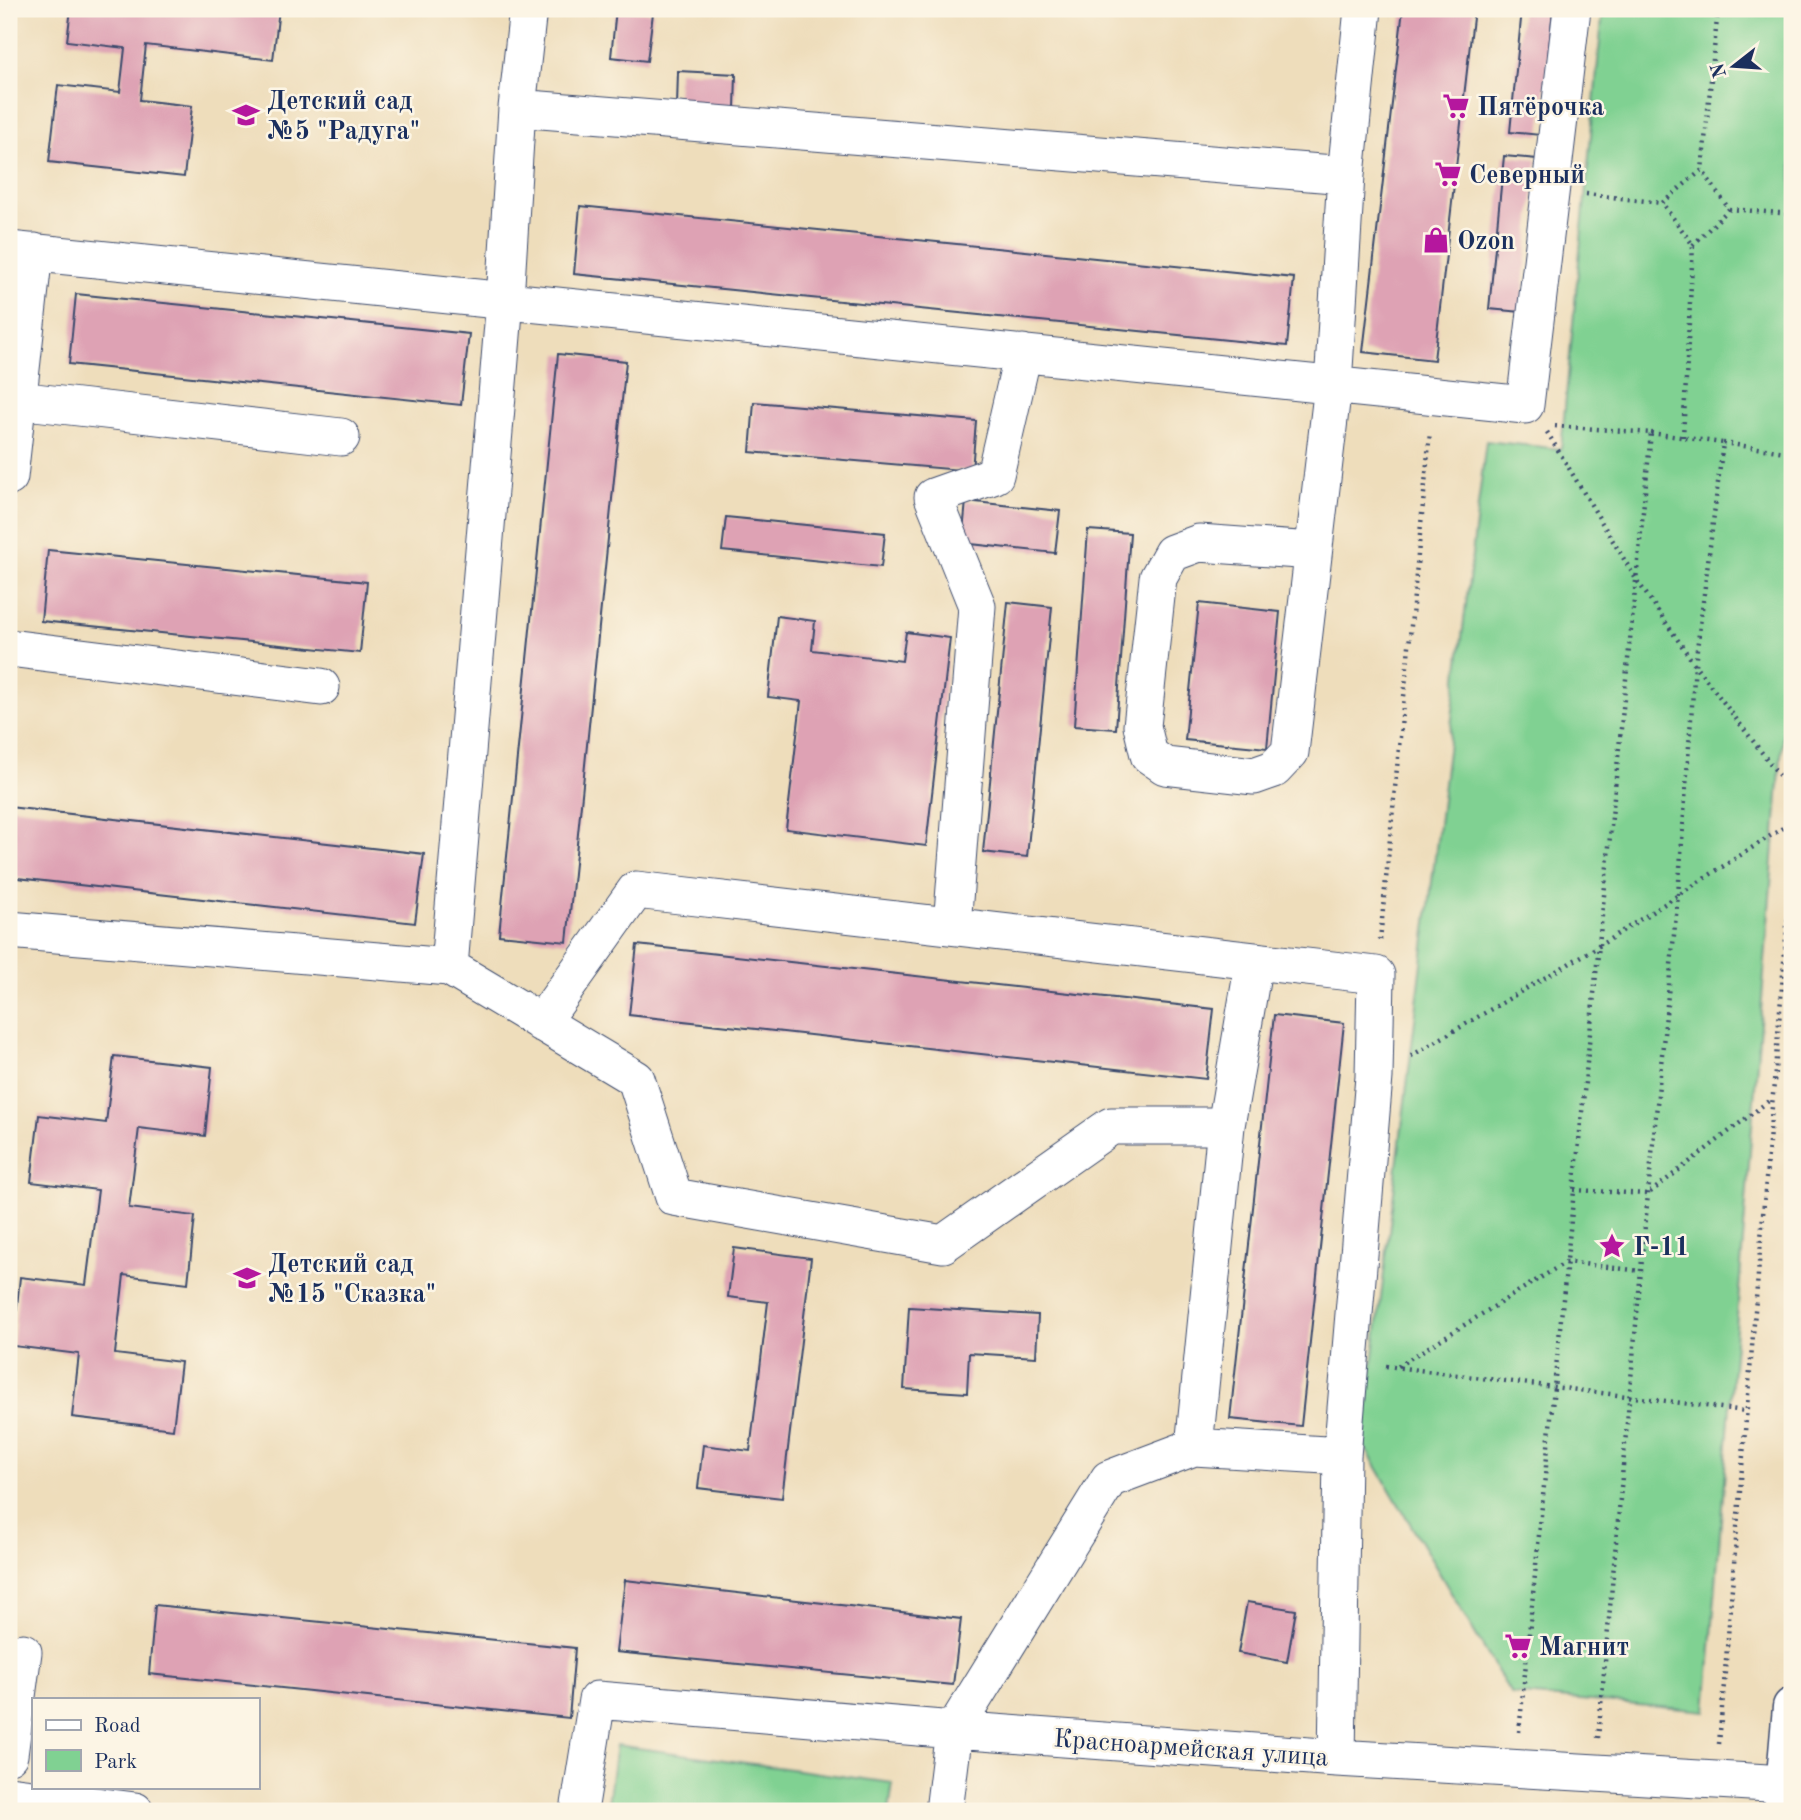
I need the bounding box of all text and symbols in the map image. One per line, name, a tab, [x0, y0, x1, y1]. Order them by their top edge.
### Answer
north arrow	[1700, 32, 1770, 102]
text: N	[1709, 60, 1731, 80]
place label: Детский сад №5 "Радуга"	[267, 89, 420, 145]
supermarket icon: Пятёрочка	[1441, 91, 1471, 121]
place label: Пятёрочка	[1477, 95, 1605, 121]
school or university icon: Детский сад №5 "Радуга"	[231, 100, 261, 130]
supermarket icon: Северный	[1433, 159, 1463, 189]
place label: Северный	[1469, 163, 1585, 189]
shop icon: Ozon	[1421, 225, 1451, 255]
place label: Ozon	[1457, 229, 1515, 255]
place icon: Г-11	[1597, 1231, 1627, 1261]
place label: Г-11	[1633, 1235, 1690, 1261]
place label: Детский сад №15 "Сказка"	[268, 1252, 436, 1308]
school or university icon: Детский сад №15 "Сказка"	[232, 1263, 262, 1293]
supermarket icon: Магнит	[1503, 1631, 1533, 1661]
place label: Магнит	[1539, 1635, 1629, 1661]
legend	[32, 1698, 259, 1788]
text: Road	[94, 1716, 141, 1737]
street label: Красноармейская улица	[1053, 1726, 1329, 1772]
text: Park	[94, 1752, 137, 1773]

